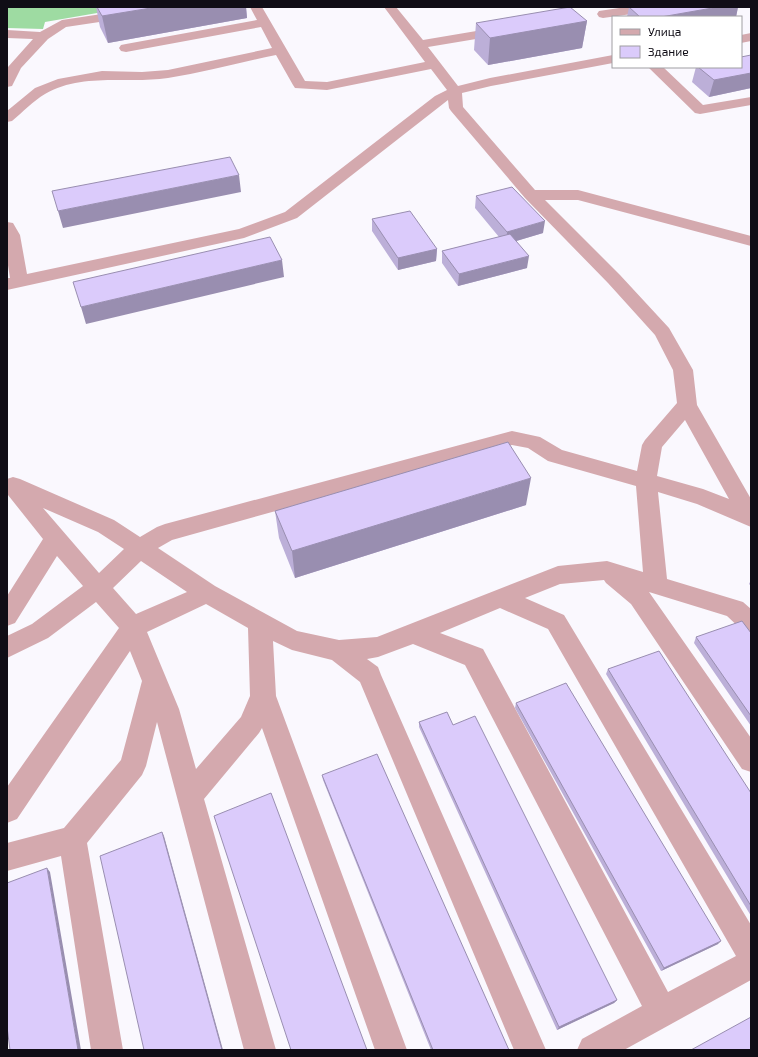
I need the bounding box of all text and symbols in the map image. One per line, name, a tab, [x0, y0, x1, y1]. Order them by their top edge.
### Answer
legend	[612, 16, 742, 68]
text: Улица	[648, 24, 681, 38]
text: Здание	[648, 44, 689, 58]

